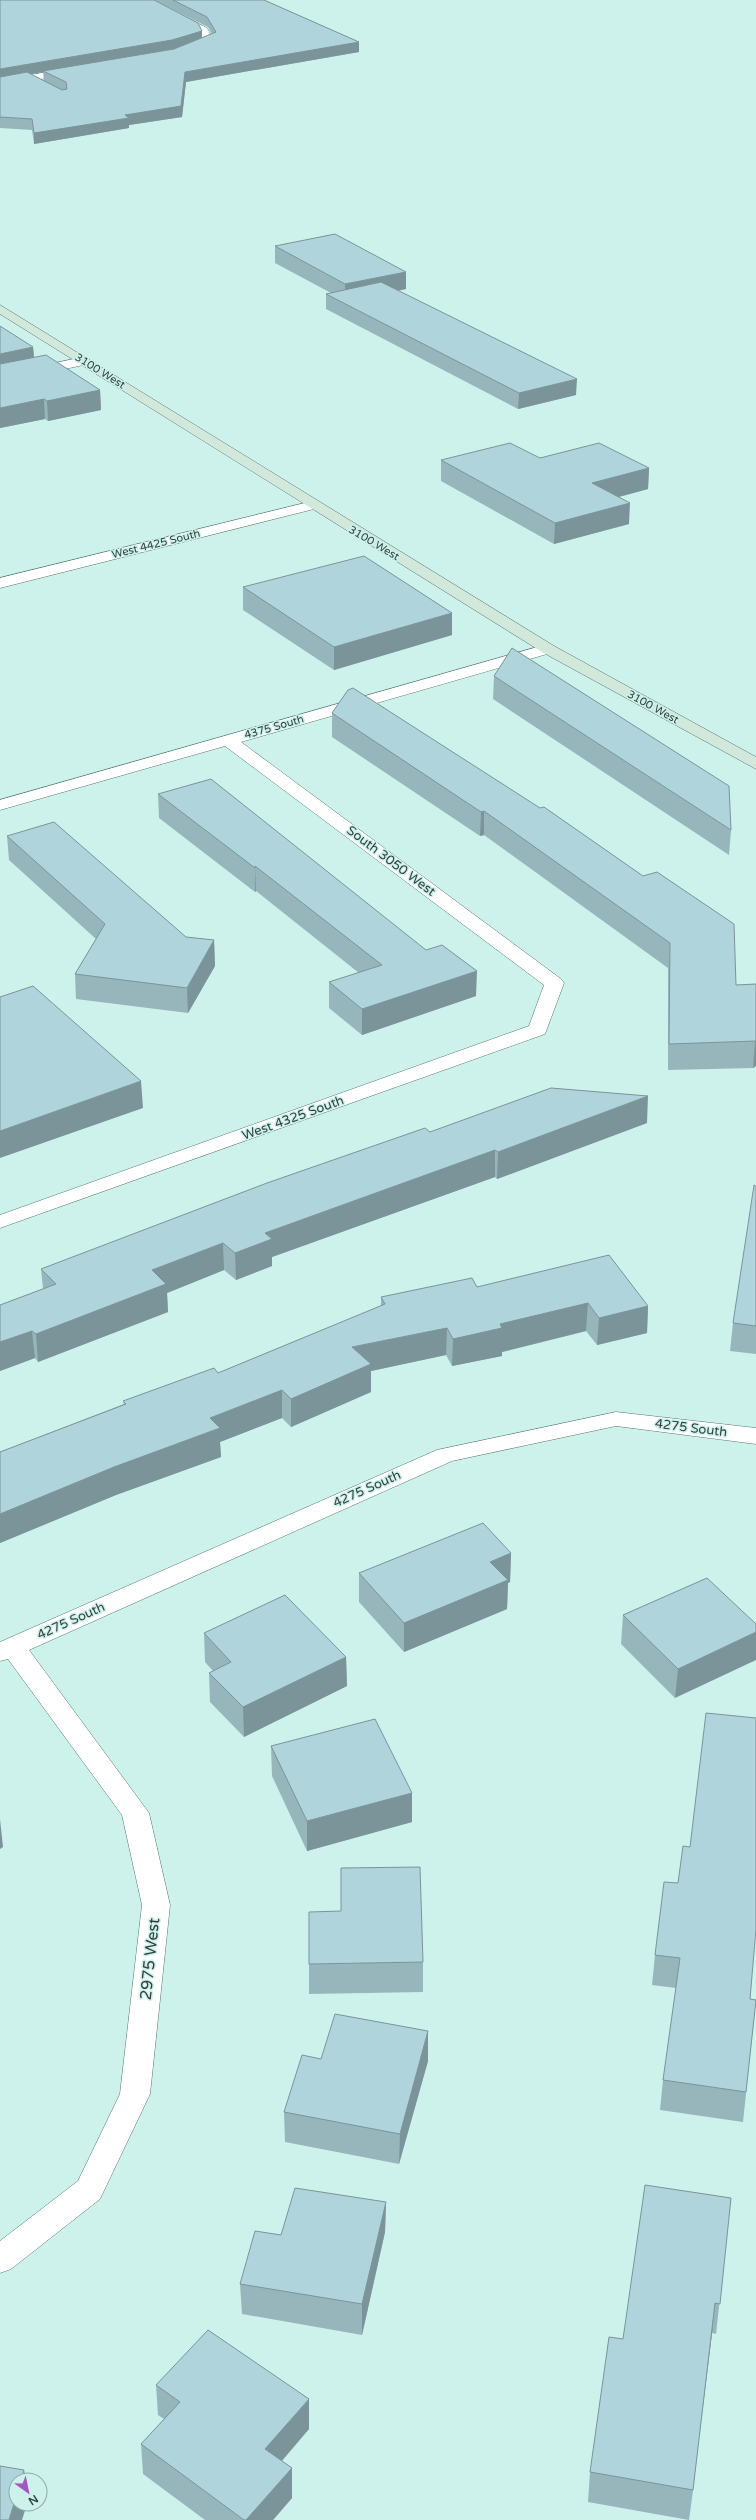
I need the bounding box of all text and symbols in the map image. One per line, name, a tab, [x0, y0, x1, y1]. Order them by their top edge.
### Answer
street label: 3100 West	[72, 350, 128, 392]
street label: 3100 West	[346, 523, 402, 563]
street label: West 4425 South	[110, 527, 202, 561]
street label: 3100 West	[625, 688, 681, 726]
street label: 4375 South	[243, 712, 305, 742]
street label: South 3050 West	[343, 822, 439, 900]
street label: West 4325 South	[240, 1092, 346, 1144]
street label: 4275 South	[654, 1416, 728, 1440]
street label: 4275 South	[331, 1467, 403, 1511]
street label: 4275 South	[35, 1599, 107, 1643]
street label: 2975 West	[136, 1917, 164, 2001]
north arrow	[8, 2472, 48, 2512]
text: N	[26, 2492, 40, 2508]

